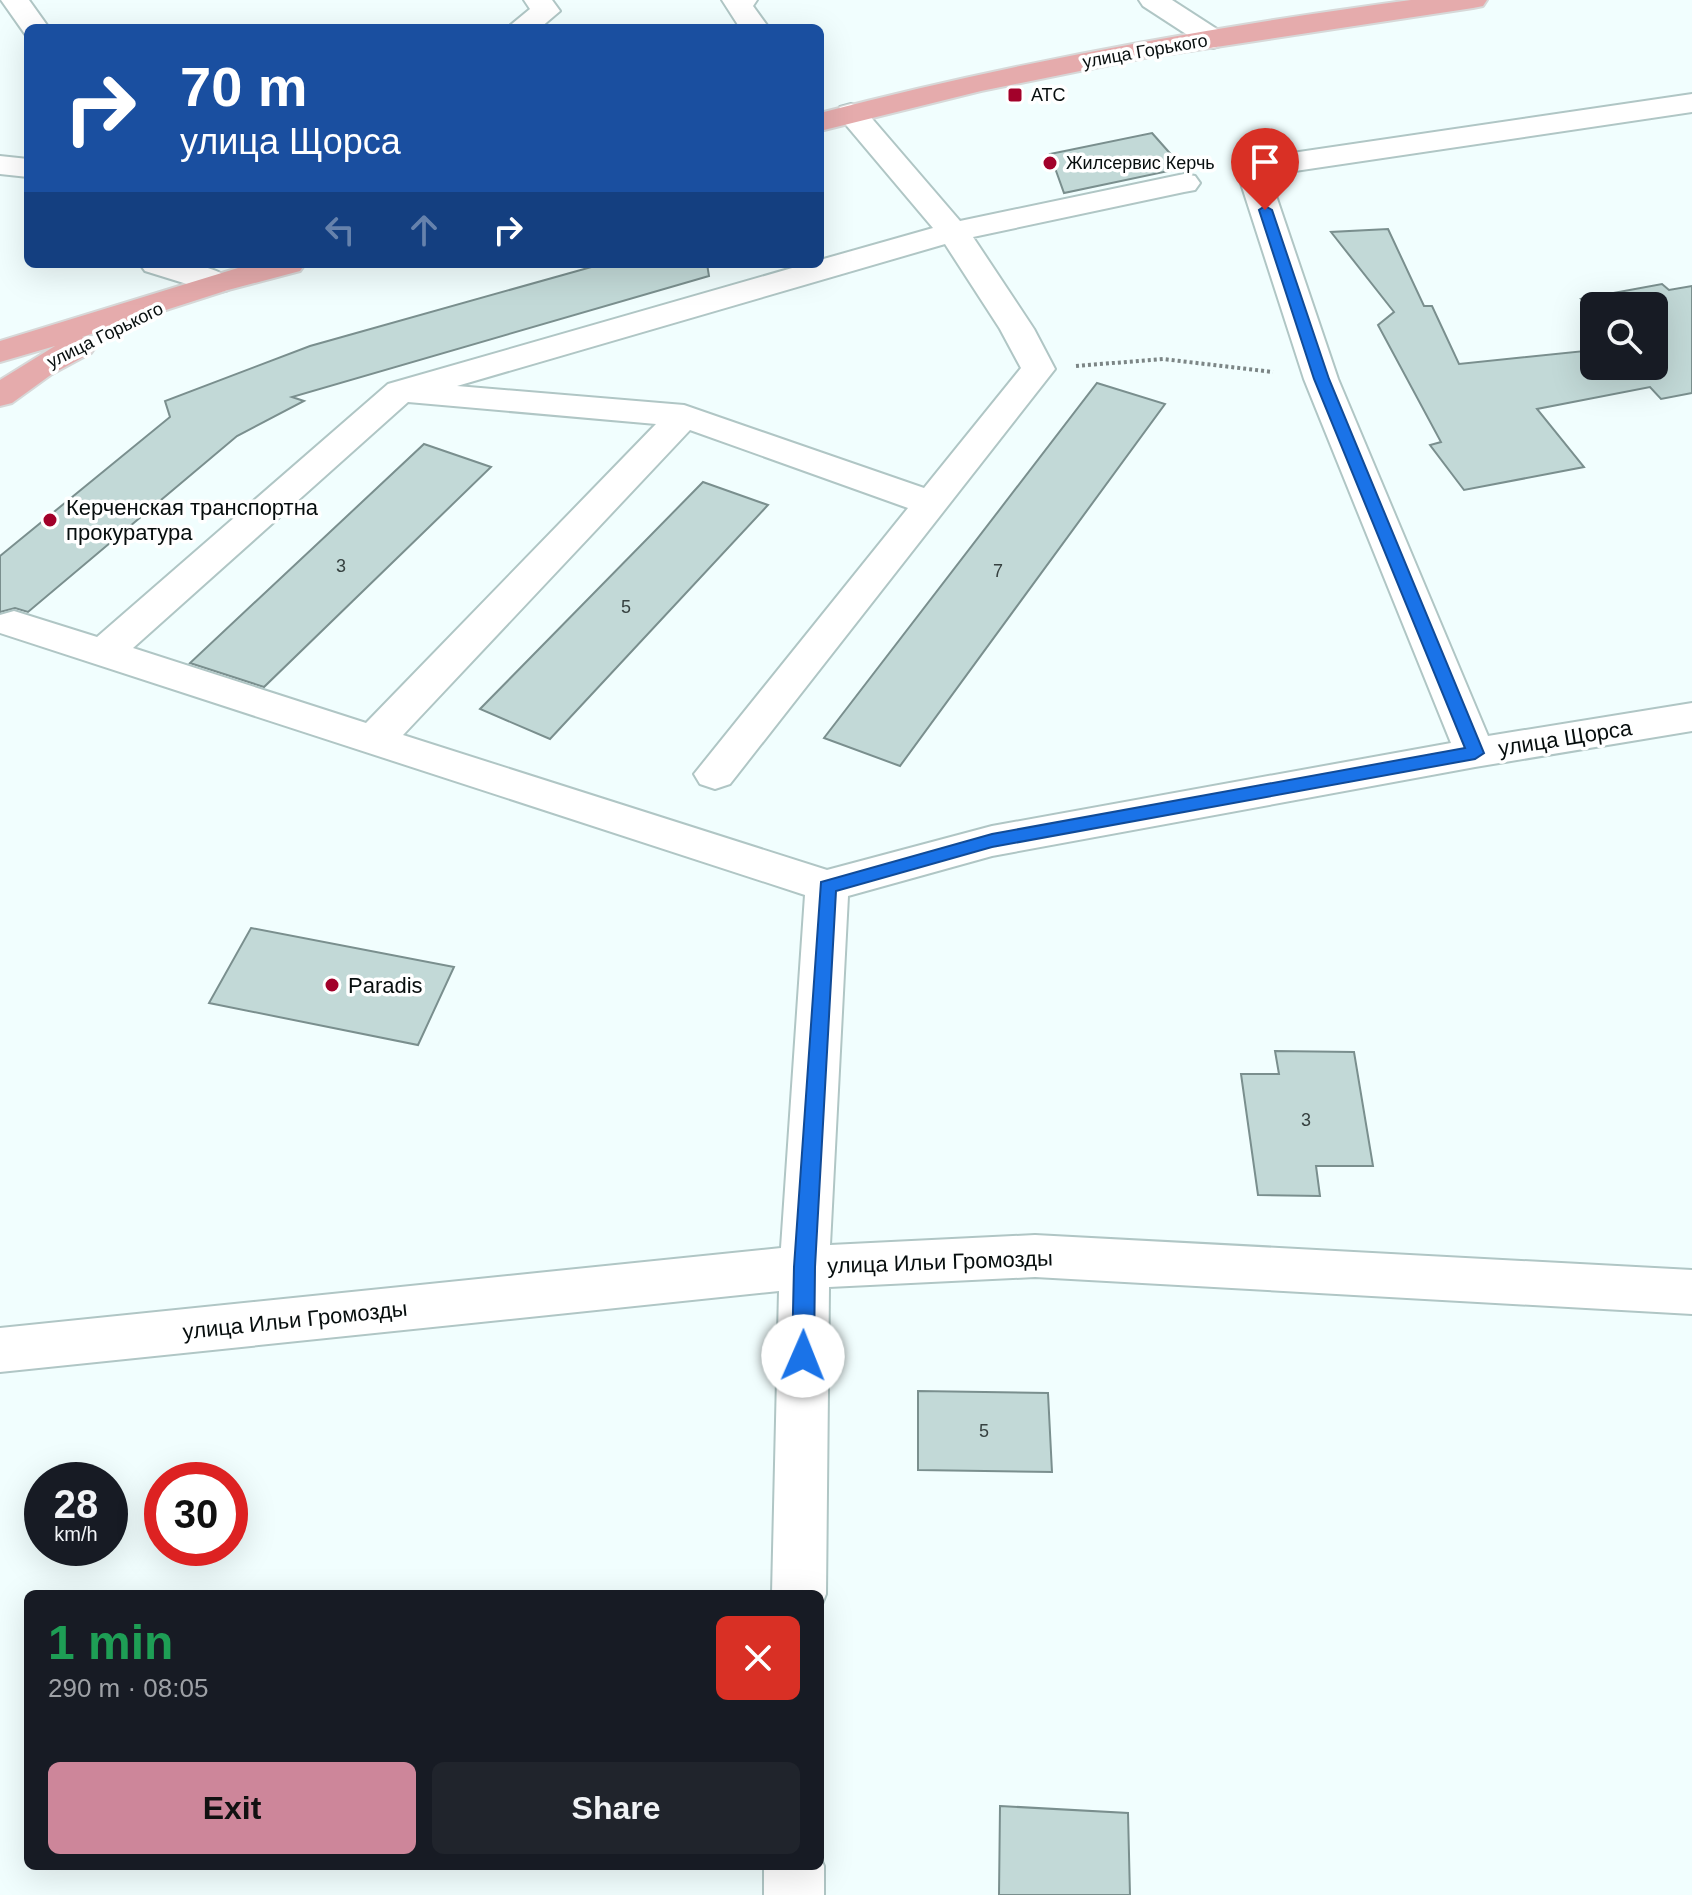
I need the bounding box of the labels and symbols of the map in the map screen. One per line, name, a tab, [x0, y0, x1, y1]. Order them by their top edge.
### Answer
street label: улица Горького	[1081, 30, 1209, 72]
place label: АТС	[1031, 85, 1066, 105]
marker: АТС	[1006, 86, 1024, 104]
pin	[1231, 128, 1299, 210]
place label: Жилсервис Керчь	[1066, 153, 1215, 173]
marker: Жилсервис Керчь	[1041, 154, 1059, 172]
street label: улица Горького	[44, 298, 166, 372]
place label: Керченская транспортна прокуратура	[66, 495, 319, 545]
marker: Керченская транспортна прокуратура	[41, 511, 59, 529]
house number: 3	[336, 556, 346, 576]
house number: 7	[993, 561, 1003, 581]
house number: 5	[621, 597, 631, 617]
street label: улица Щорса	[1496, 715, 1634, 761]
place label: Paradis	[348, 973, 423, 998]
marker: Paradis	[323, 976, 341, 994]
house number: 3	[1301, 1110, 1311, 1130]
street label: улица Ильи Громозды	[827, 1246, 1053, 1278]
street label: улица Ильи Громозды	[181, 1296, 409, 1344]
position arrow	[761, 1314, 845, 1398]
house number: 5	[979, 1421, 989, 1441]
speed limit sign: 30	[144, 1462, 248, 1566]

